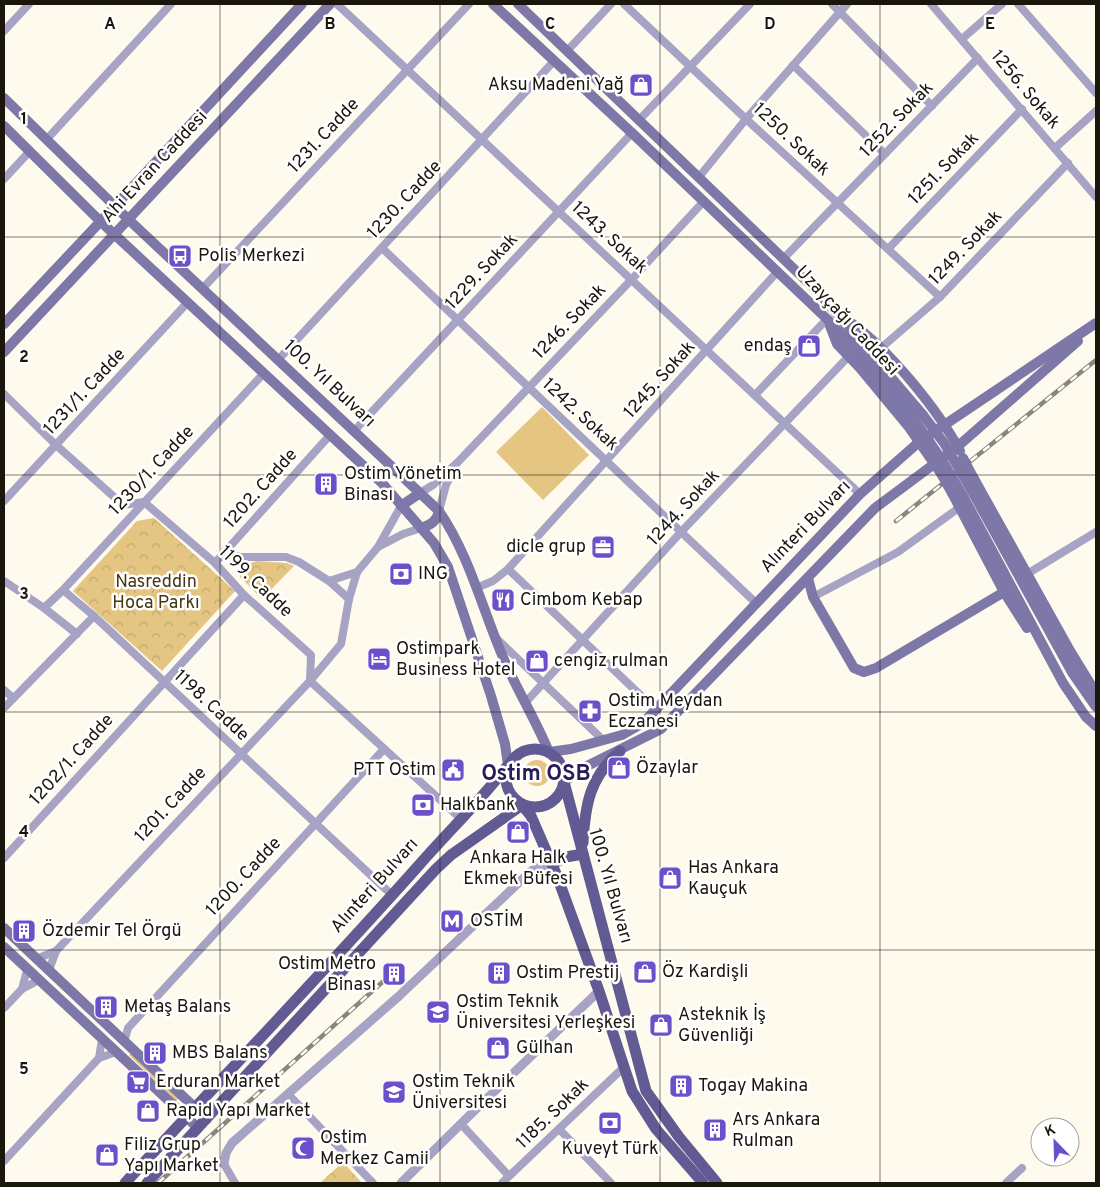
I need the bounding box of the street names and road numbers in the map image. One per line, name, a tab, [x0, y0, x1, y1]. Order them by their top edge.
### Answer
street label: 1256. Sokak	[985, 46, 1065, 134]
street label: 1252. Sokak	[855, 77, 939, 163]
street label: 1231. Cadde	[283, 94, 365, 178]
street label: 1250. Sokak	[748, 98, 834, 182]
street label: Ahi Evran Caddesi	[97, 106, 213, 228]
street label: 1251. Sokak	[904, 128, 984, 210]
street label: 1230. Cadde	[363, 156, 447, 244]
street label: 1243. Sokak	[566, 197, 652, 279]
street label: 1249. Sokak	[924, 205, 1008, 291]
street label: 1229. Sokak	[441, 229, 523, 315]
street label: Uzayçağı Caddesi	[790, 261, 904, 381]
street label: 1246. Sokak	[528, 279, 612, 365]
street label: 100. Yıl Bulvarı	[278, 335, 380, 433]
street label: 1245. Sokak	[619, 336, 701, 424]
street label: 1231/1. Cadde	[39, 344, 131, 440]
street label: 1242. Sokak	[537, 374, 623, 456]
street label: 1230/1. Cadde	[104, 421, 200, 521]
street label: 1202. Cadde	[219, 444, 303, 534]
street label: 1244. Sokak	[643, 465, 725, 551]
street label: Alınteri Bulvarı	[756, 476, 856, 578]
street label: 1199. Cadde	[213, 541, 297, 623]
street label: 1198. Cadde	[169, 665, 253, 747]
street label: 1202/1. Cadde	[25, 709, 119, 811]
street label: 1201. Cadde	[130, 762, 212, 848]
street label: 100. Yıl Bulvarı	[583, 826, 637, 946]
street label: 1200. Cadde	[201, 832, 287, 922]
street label: Alınteri Bulvarı	[326, 834, 424, 938]
street label: 1185. Sokak	[512, 1074, 594, 1154]

